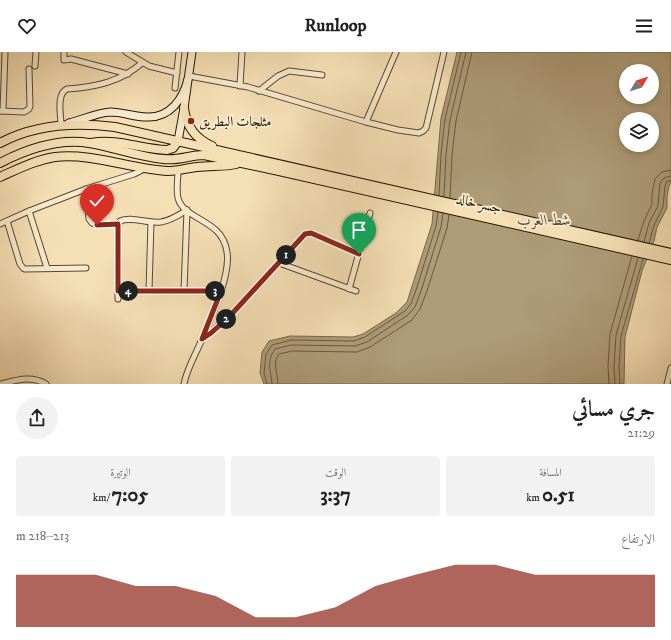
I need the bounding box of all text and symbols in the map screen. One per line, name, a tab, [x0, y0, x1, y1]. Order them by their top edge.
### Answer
icon: heart	[16, 15, 38, 37]
text: Runloop	[305, 15, 366, 37]
icon: menu	[633, 15, 655, 37]
north arrow	[619, 64, 659, 104]
map controls	[619, 64, 659, 152]
button: layers	[619, 112, 659, 152]
place label: مثلجات البطريق	[199, 113, 272, 131]
marker: مثلجات البطريق	[186, 116, 196, 126]
pin	[80, 184, 114, 225]
icon: check	[86, 190, 108, 212]
street label: جسر خالد	[454, 190, 503, 218]
water label: شط العرب	[517, 211, 571, 230]
pin	[342, 213, 376, 254]
icon: arrive	[348, 219, 370, 241]
pin: 1	[276, 245, 296, 265]
text: 1	[284, 248, 288, 262]
pin: 4	[118, 281, 138, 301]
pin: 3	[205, 281, 225, 301]
text: 4	[125, 284, 131, 298]
text: 3	[213, 284, 217, 298]
pin: 2	[216, 309, 236, 329]
text: 2	[223, 312, 229, 326]
text: جري مسائي	[572, 396, 655, 423]
button: share	[16, 397, 58, 439]
text: 21:29	[628, 425, 655, 441]
text: الوتيرة	[110, 466, 131, 480]
text: الوقت	[325, 466, 346, 480]
text: المسافة	[539, 466, 562, 480]
text: 7:05	[112, 483, 148, 508]
text: 3:37	[320, 483, 351, 508]
text: 0.51	[542, 483, 575, 508]
text: /km	[93, 491, 112, 505]
text: km	[526, 491, 542, 505]
text: 213–218 m	[16, 528, 69, 544]
text: الارتفاع	[621, 531, 655, 547]

